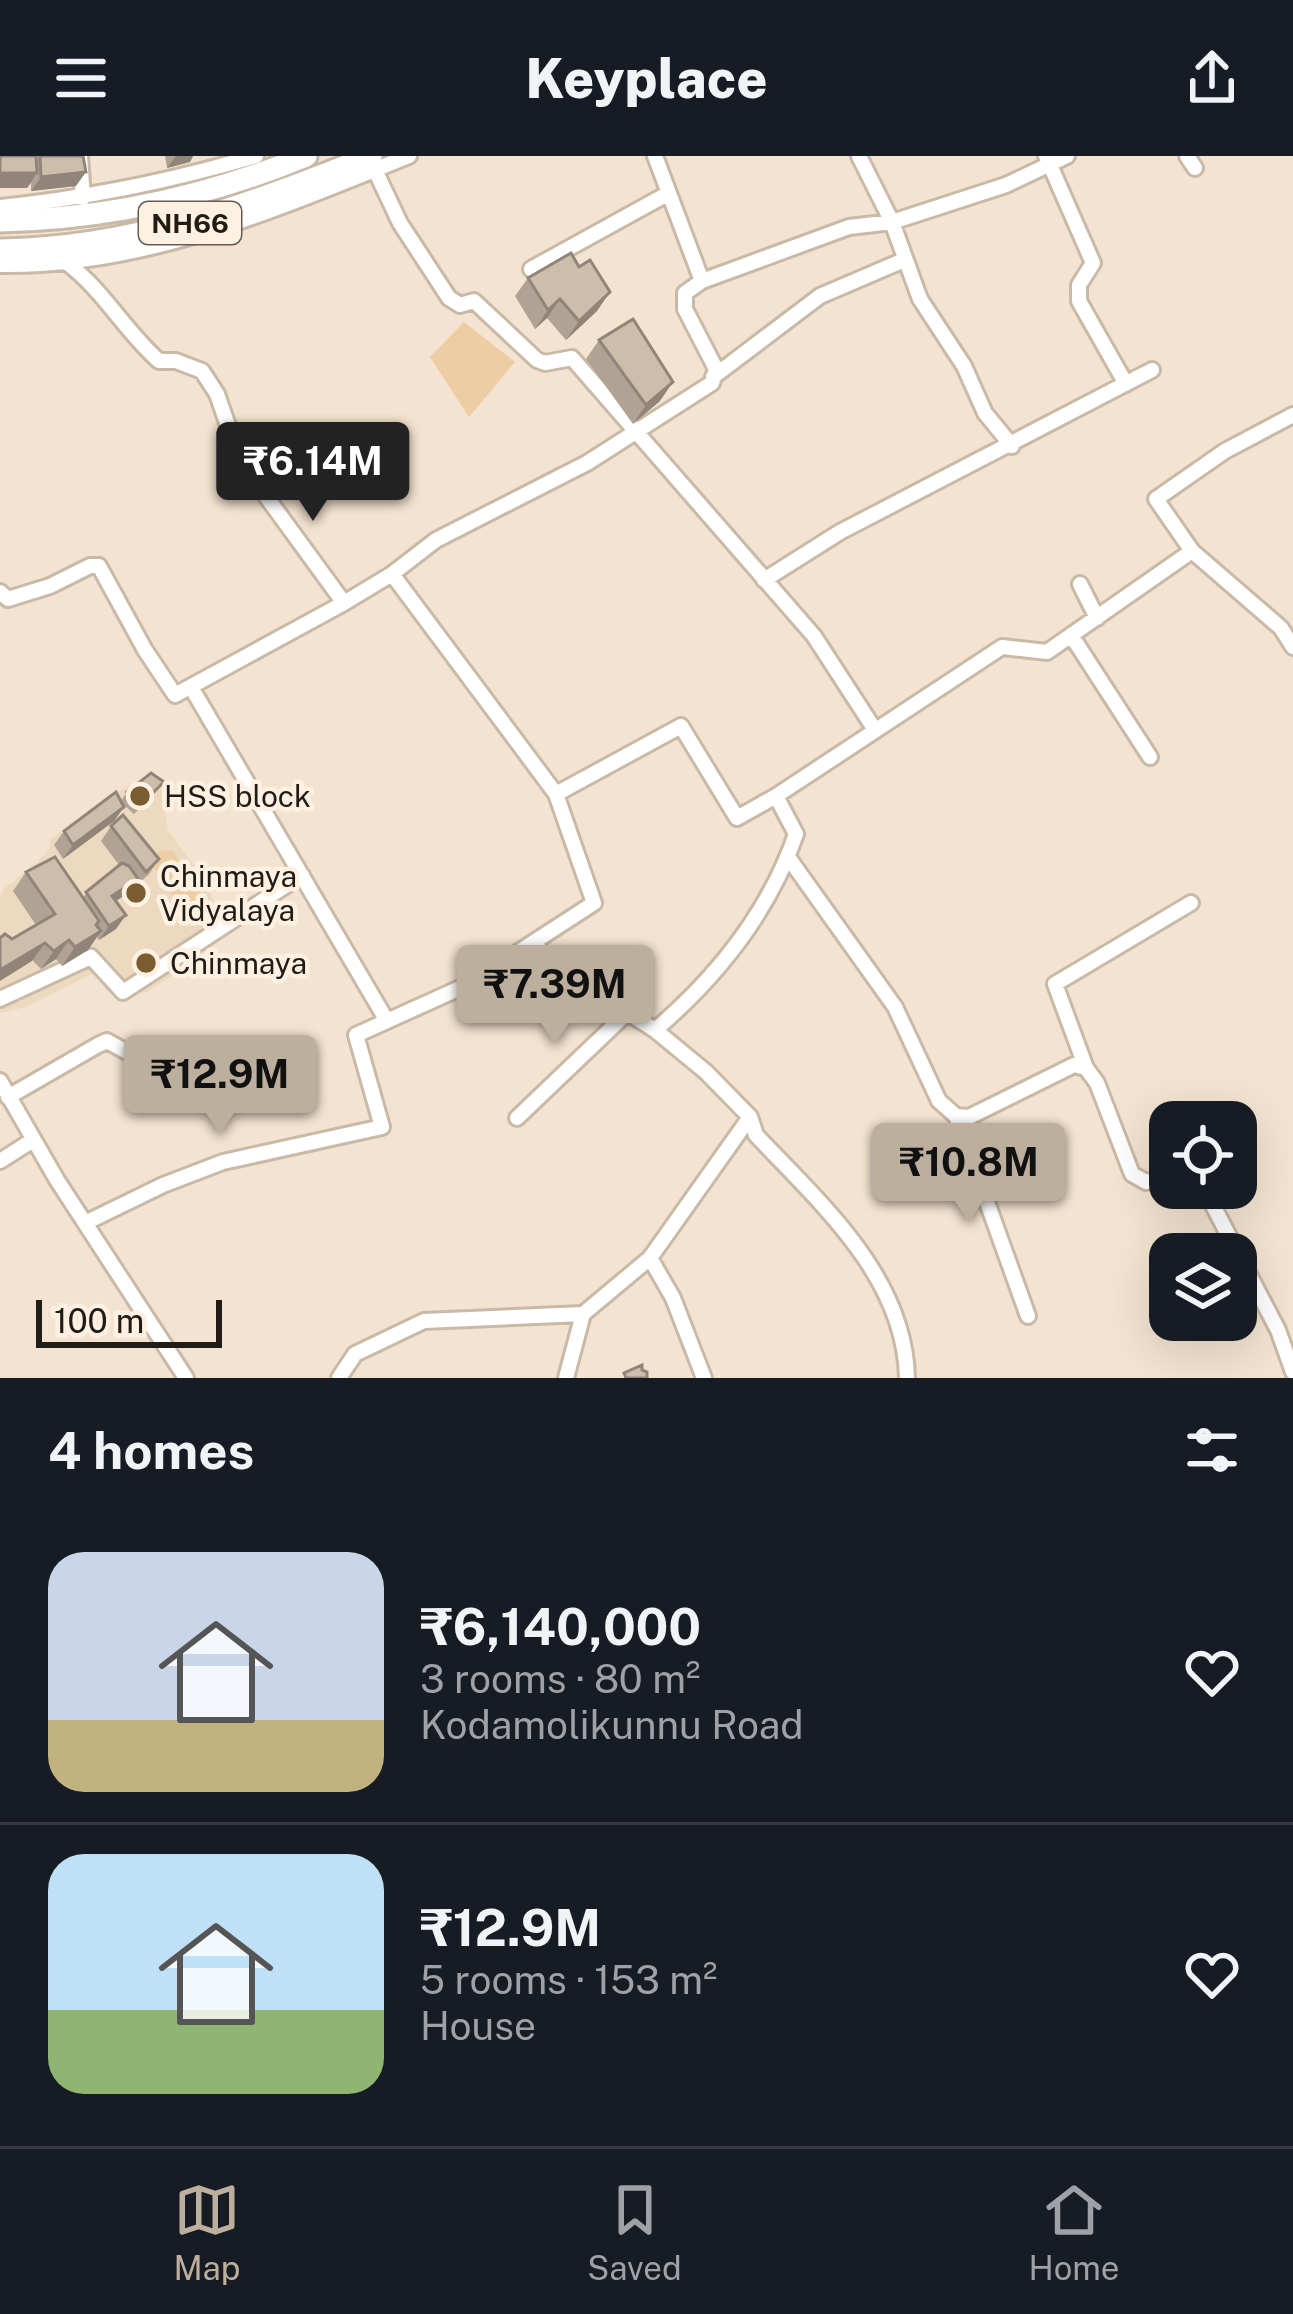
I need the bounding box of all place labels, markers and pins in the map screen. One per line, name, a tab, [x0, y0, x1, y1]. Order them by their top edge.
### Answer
pin: ₹6.14M	[215, 422, 411, 524]
place label: HSS block	[164, 778, 311, 814]
marker: HSS block	[127, 783, 153, 809]
place label: Chinmaya Vidyalaya	[160, 858, 297, 928]
marker: Chinmaya Vidyalaya	[123, 880, 149, 906]
place label: Chinmaya	[170, 945, 307, 981]
pin: ₹7.39M	[457, 945, 653, 1047]
marker: Chinmaya	[133, 950, 159, 976]
pin: ₹12.9M	[122, 1035, 318, 1137]
pin: ₹10.8M	[871, 1123, 1067, 1225]

